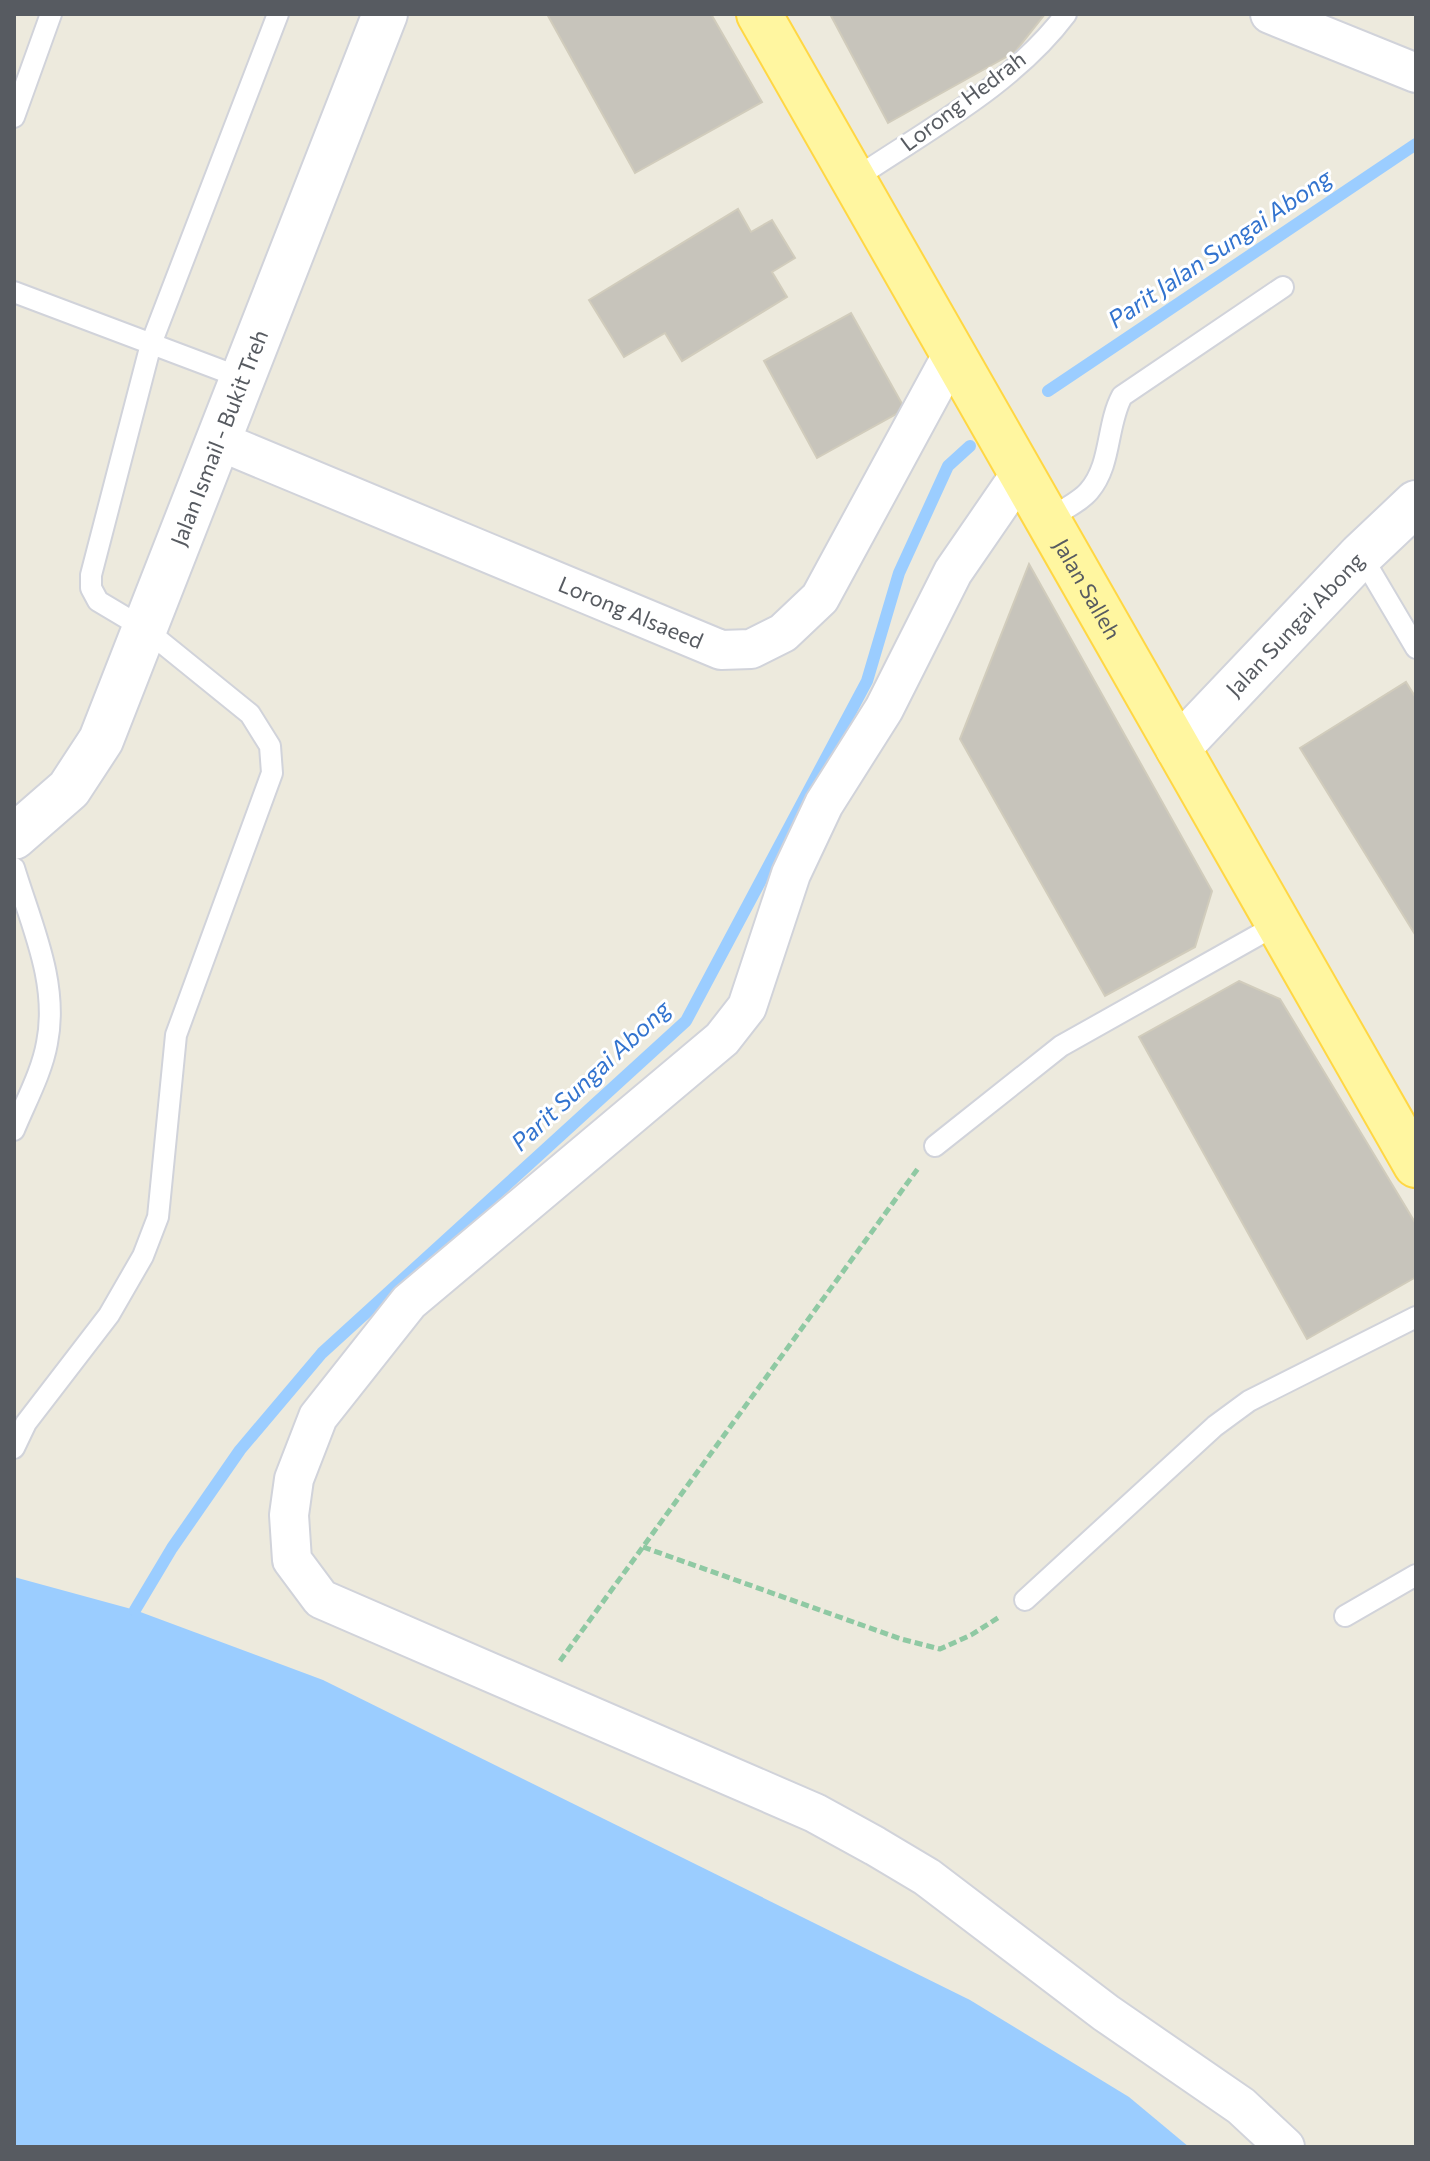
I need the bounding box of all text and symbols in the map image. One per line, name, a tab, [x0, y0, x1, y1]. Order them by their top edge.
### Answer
street label: Lorong Hedrah	[895, 45, 1031, 156]
water label: Parit Jalan Sungai Abong	[1102, 161, 1337, 333]
street label: Jalan Ismail - Bukit Treh	[164, 326, 273, 550]
street label: Jalan Salleh	[1048, 533, 1127, 644]
street label: Jalan Sungai Abong	[1220, 546, 1369, 702]
street label: Lorong Alsaeed	[554, 570, 707, 654]
water label: Parit Sungai Abong	[504, 993, 676, 1156]

